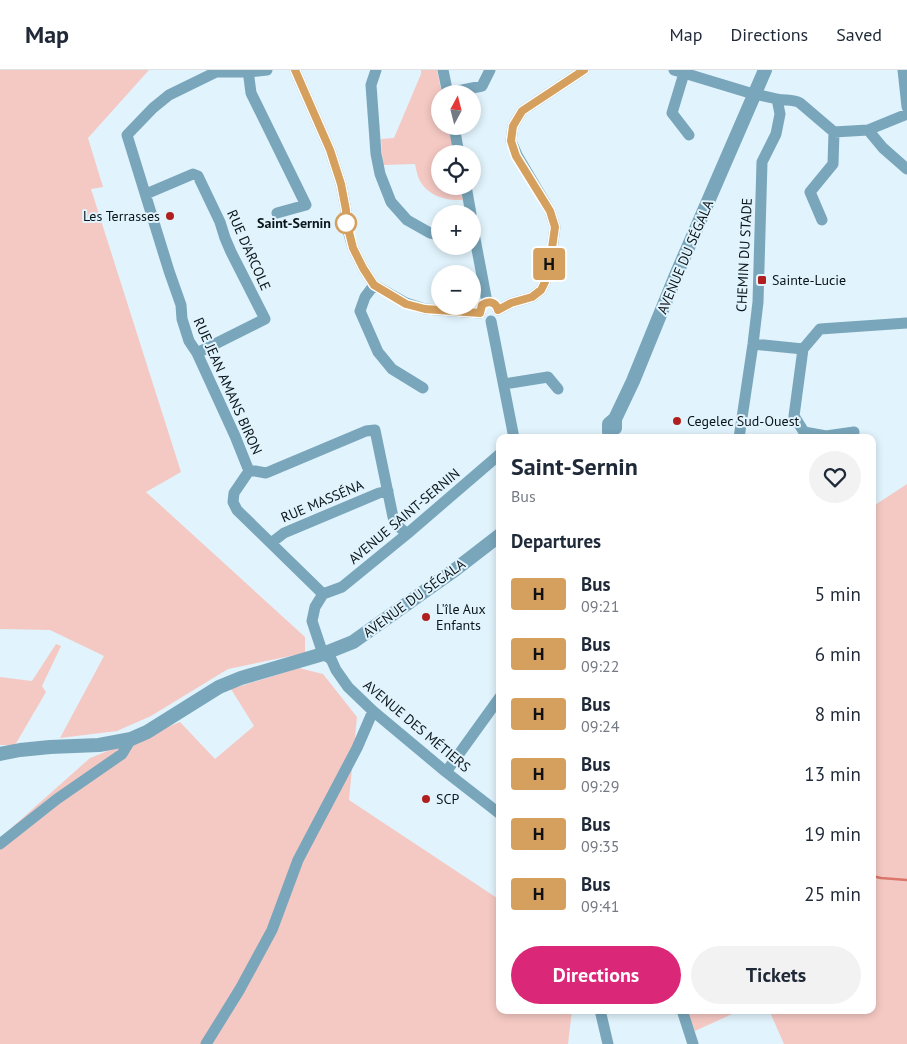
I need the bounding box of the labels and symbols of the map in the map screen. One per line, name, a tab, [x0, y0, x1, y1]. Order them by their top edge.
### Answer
north arrow	[431, 85, 481, 135]
street label: AVENUE DU SÉGALA	[653, 197, 717, 317]
street label: CHEMIN DU STADE	[732, 197, 756, 313]
place label: Les Terrasses	[83, 207, 160, 225]
street label: RUE D'ARCOLE	[223, 207, 275, 293]
marker: Les Terrasses	[164, 210, 176, 222]
marker: Saint-Sernin	[335, 212, 357, 234]
place label: Saint-Sernin	[257, 214, 331, 232]
line badge: H	[533, 248, 565, 280]
place label: Sainte-Lucie	[772, 271, 846, 289]
marker: Sainte-Lucie	[756, 274, 768, 286]
street label: RUE JEAN AMANS BIRON	[190, 315, 266, 457]
place label: Cegelec Sud-Ouest	[687, 412, 800, 430]
marker: Cegelec Sud-Ouest	[671, 415, 683, 427]
street label: AVENUE SAINT-SERNIN	[345, 464, 463, 568]
street label: RUE MASSÉNA	[278, 475, 367, 526]
street label: AVENUE DU SÉGALA	[359, 554, 469, 641]
place label: L'île Aux Enfants	[436, 600, 486, 634]
marker: L'île Aux Enfants	[420, 611, 432, 623]
street label: AVENUE DES MÉTIERS	[360, 676, 474, 776]
place label: SCP	[436, 790, 459, 808]
marker: SCP	[420, 793, 432, 805]

